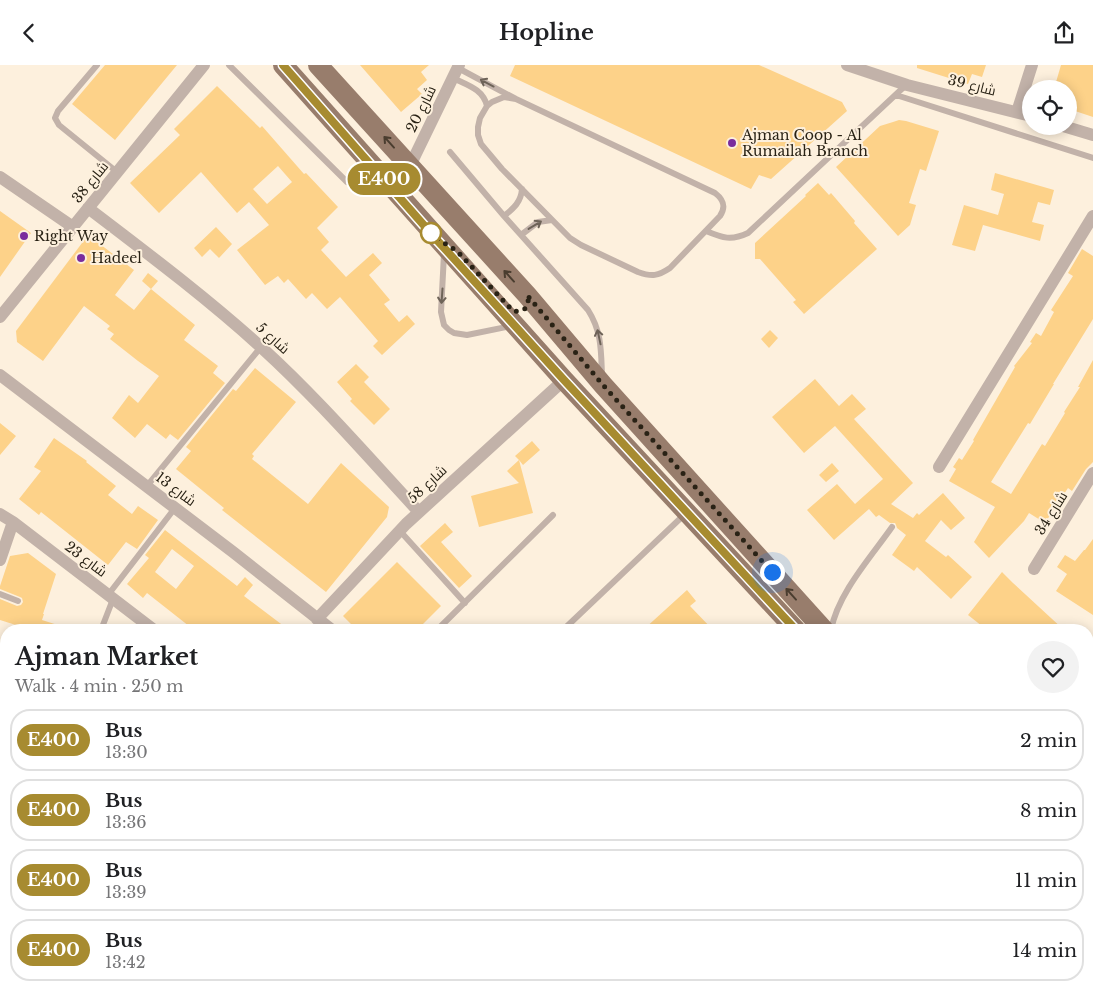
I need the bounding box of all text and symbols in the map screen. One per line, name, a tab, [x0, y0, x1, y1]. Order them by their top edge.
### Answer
icon: back	[15, 19, 43, 47]
text: Hopline	[499, 19, 594, 46]
icon: share	[1050, 19, 1078, 47]
street label: شارع 39	[946, 70, 998, 100]
one-way arrow	[480, 78, 495, 87]
map controls	[1022, 80, 1077, 135]
button: locate	[1022, 80, 1077, 135]
street label: شارع 20	[402, 83, 440, 135]
place label: Ajman Coop - Al Rumailah Branch	[741, 126, 868, 160]
one-way arrow	[383, 135, 395, 148]
marker: Ajman Coop - Al Rumailah Branch	[726, 137, 738, 149]
street label: شارع 38	[68, 158, 112, 206]
line badge: E400	[349, 163, 419, 195]
text: E400	[358, 168, 410, 190]
one-way arrow	[528, 220, 542, 230]
unlabelled marker	[420, 222, 442, 244]
place label: Right Way	[34, 227, 108, 245]
marker: Right Way	[18, 230, 30, 242]
place label: Hadeel	[91, 249, 142, 267]
marker: Hadeel	[75, 252, 87, 264]
one-way arrow	[504, 269, 515, 282]
one-way arrow	[437, 288, 446, 304]
street label: شارع 5	[252, 318, 294, 358]
one-way arrow	[594, 329, 603, 345]
street label: شارع 58	[403, 461, 451, 507]
street label: شارع 13	[152, 468, 200, 510]
street label: شارع 34	[1031, 488, 1071, 538]
street label: شارع 23	[61, 537, 111, 581]
your location	[760, 560, 785, 585]
one-way arrow	[785, 587, 797, 600]
button: heart	[1027, 641, 1079, 693]
text: Ajman Market	[15, 642, 198, 671]
text: Walk · 4 min · 250 m	[15, 676, 183, 696]
text: Bus	[105, 719, 142, 742]
text: E400	[27, 729, 80, 751]
text: 2 min	[1020, 729, 1077, 752]
text: 13:30	[105, 742, 148, 762]
text: Bus	[105, 789, 142, 812]
text: E400	[27, 799, 80, 821]
text: 8 min	[1020, 799, 1077, 822]
text: 13:36	[105, 812, 147, 832]
text: Bus	[105, 859, 142, 882]
text: E400	[27, 869, 80, 891]
text: 11 min	[1015, 869, 1077, 892]
text: 13:39	[105, 882, 147, 902]
text: Bus	[105, 929, 142, 952]
text: E400	[27, 939, 80, 961]
text: 14 min	[1012, 939, 1077, 962]
text: 13:42	[105, 952, 146, 972]

